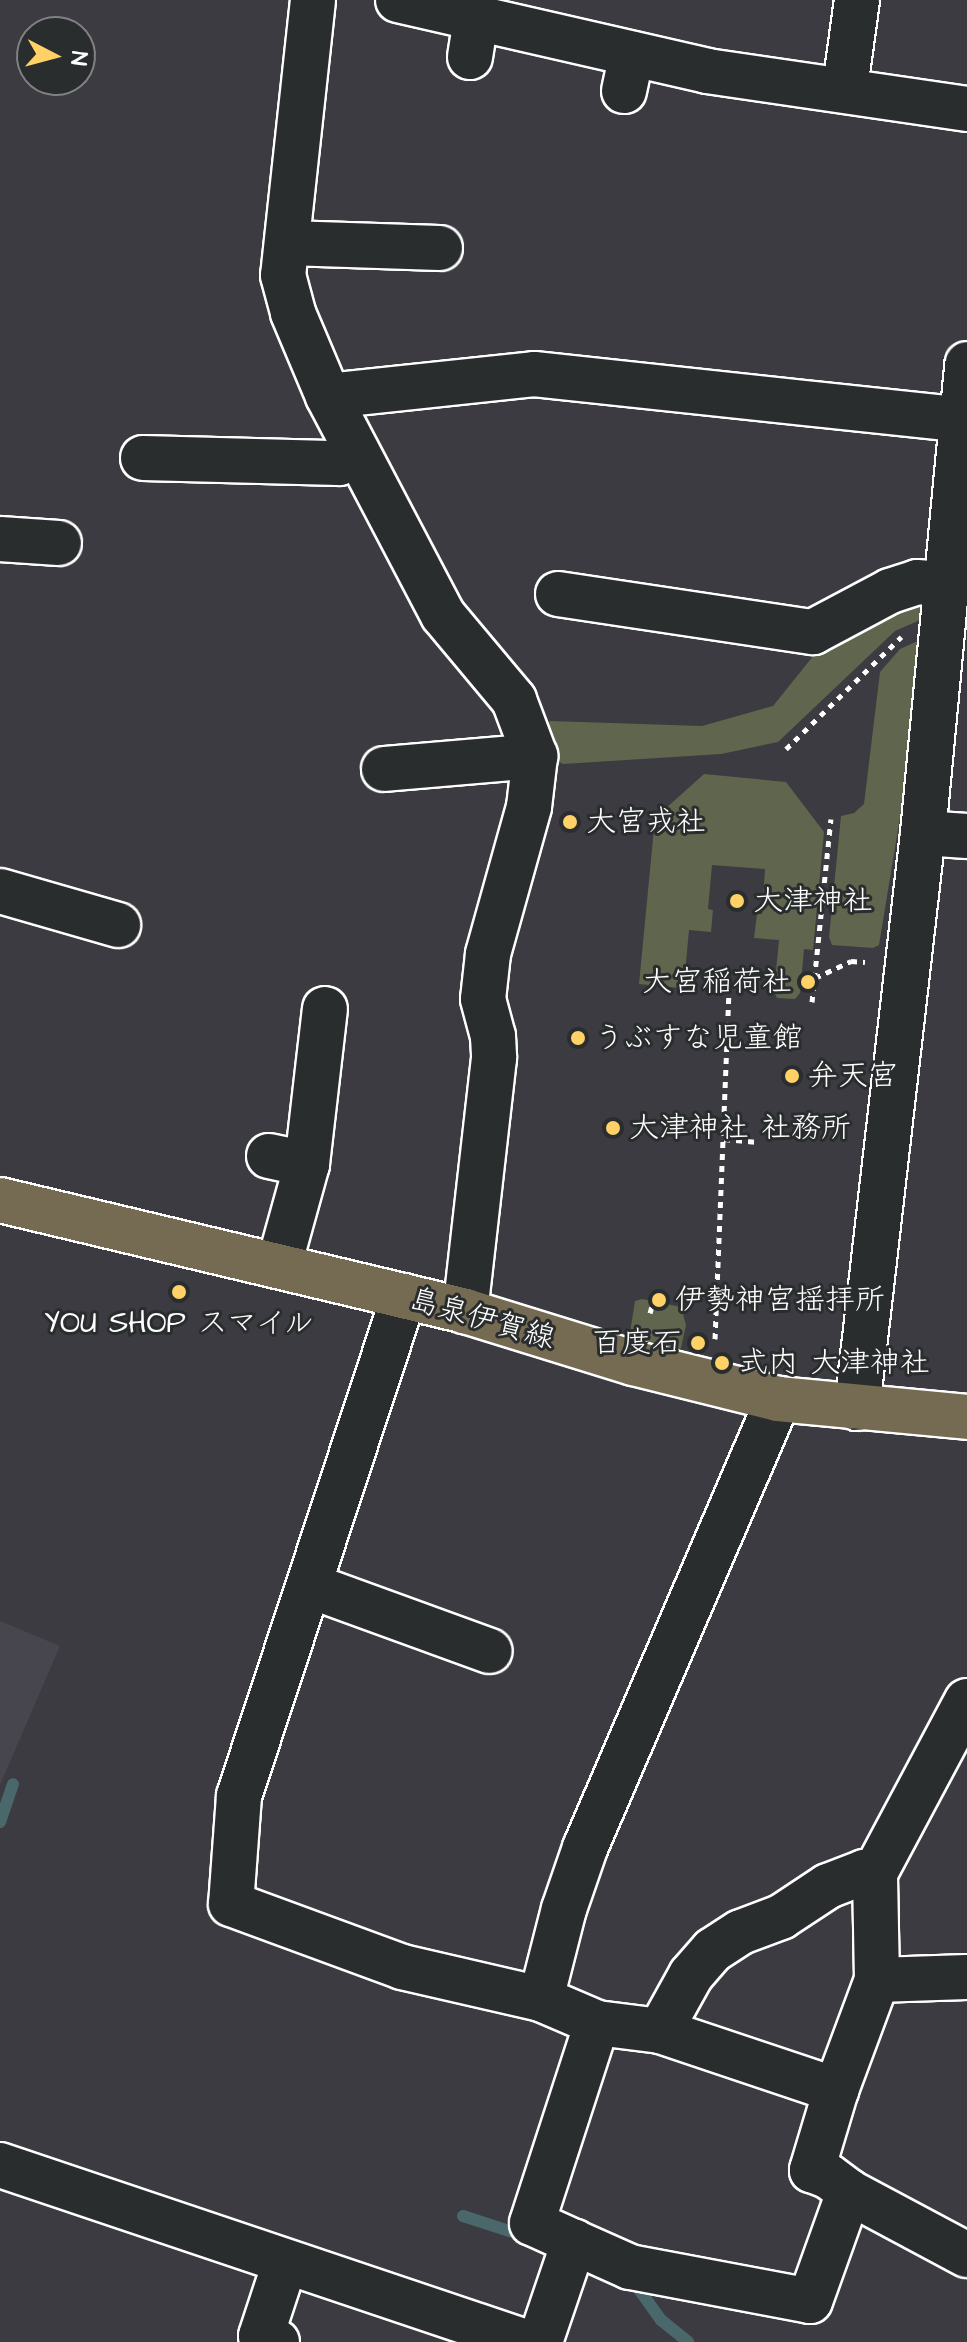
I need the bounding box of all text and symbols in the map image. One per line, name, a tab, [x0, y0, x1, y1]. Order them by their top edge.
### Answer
north arrow	[16, 16, 96, 96]
text: N	[62, 50, 95, 67]
place label: 大宮戎社	[586, 804, 706, 840]
marker: 大宮戎社	[561, 813, 579, 831]
place label: 大津神社	[753, 883, 873, 919]
marker: 大津神社	[728, 892, 746, 910]
place label: 大宮稲荷社	[642, 964, 792, 1000]
marker: 大宮稲荷社	[799, 973, 817, 991]
place label: うぶすな児童館	[594, 1020, 804, 1056]
marker: うぶすな児童館	[569, 1029, 587, 1047]
place label: 弁天宮	[808, 1058, 898, 1094]
marker: 弁天宮	[783, 1067, 801, 1085]
place label: 大津神社 社務所	[629, 1110, 851, 1146]
marker: 大津神社 社務所	[604, 1119, 622, 1137]
street label: 島泉伊賀線	[405, 1281, 559, 1357]
place label: 伊勢神宮揺拝所	[675, 1282, 885, 1318]
marker: YOU SHOP スマイル	[170, 1283, 188, 1301]
marker: 伊勢神宮揺拝所	[650, 1291, 668, 1309]
place label: YOU SHOP スマイル	[42, 1305, 316, 1341]
place label: 百度石	[592, 1325, 682, 1361]
marker: 百度石	[689, 1334, 707, 1352]
place label: 式内 大津神社	[738, 1345, 930, 1381]
marker: 式内 大津神社	[713, 1354, 731, 1372]

